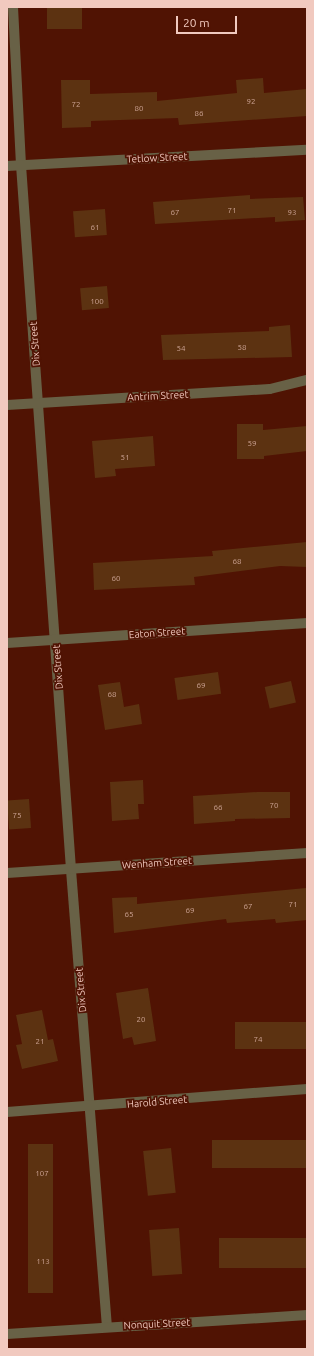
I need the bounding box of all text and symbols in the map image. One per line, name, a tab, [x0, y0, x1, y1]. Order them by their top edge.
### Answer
scale bar	[178, 8, 239, 34]
text: 20 m	[183, 16, 210, 29]
house number: 92	[246, 97, 256, 107]
house number: 72	[71, 100, 81, 110]
house number: 80	[134, 104, 144, 114]
house number: 86	[194, 109, 204, 119]
street label: Tetlow Street	[126, 150, 188, 166]
house number: 71	[227, 206, 237, 216]
house number: 67	[170, 208, 180, 218]
house number: 93	[287, 208, 297, 218]
house number: 61	[90, 223, 100, 233]
house number: 100	[90, 297, 104, 307]
street label: Dix Street	[27, 321, 43, 367]
house number: 58	[237, 343, 247, 353]
house number: 54	[176, 344, 186, 354]
street label: Antrim Street	[127, 388, 189, 404]
house number: 59	[247, 439, 257, 449]
house number: 51	[120, 453, 130, 463]
house number: 68	[232, 557, 242, 567]
house number: 60	[111, 574, 121, 584]
street label: Eaton Street	[128, 625, 186, 641]
street label: Dix Street	[50, 644, 66, 690]
house number: 69	[196, 681, 206, 691]
house number: 68	[107, 690, 117, 700]
house number: 70	[269, 801, 279, 811]
house number: 66	[213, 803, 223, 813]
house number: 75	[12, 811, 22, 821]
street label: Wenham Street	[122, 855, 192, 871]
house number: 71	[288, 900, 298, 910]
house number: 67	[243, 902, 253, 912]
house number: 69	[185, 906, 195, 916]
house number: 65	[124, 910, 134, 920]
street label: Dix Street	[73, 967, 89, 1013]
house number: 20	[136, 1015, 146, 1025]
house number: 74	[253, 1035, 263, 1045]
house number: 21	[35, 1037, 45, 1047]
street label: Harold Street	[126, 1093, 188, 1111]
house number: 107	[35, 1169, 49, 1179]
house number: 113	[36, 1257, 50, 1267]
street label: Nonquit Street	[123, 1316, 191, 1332]

